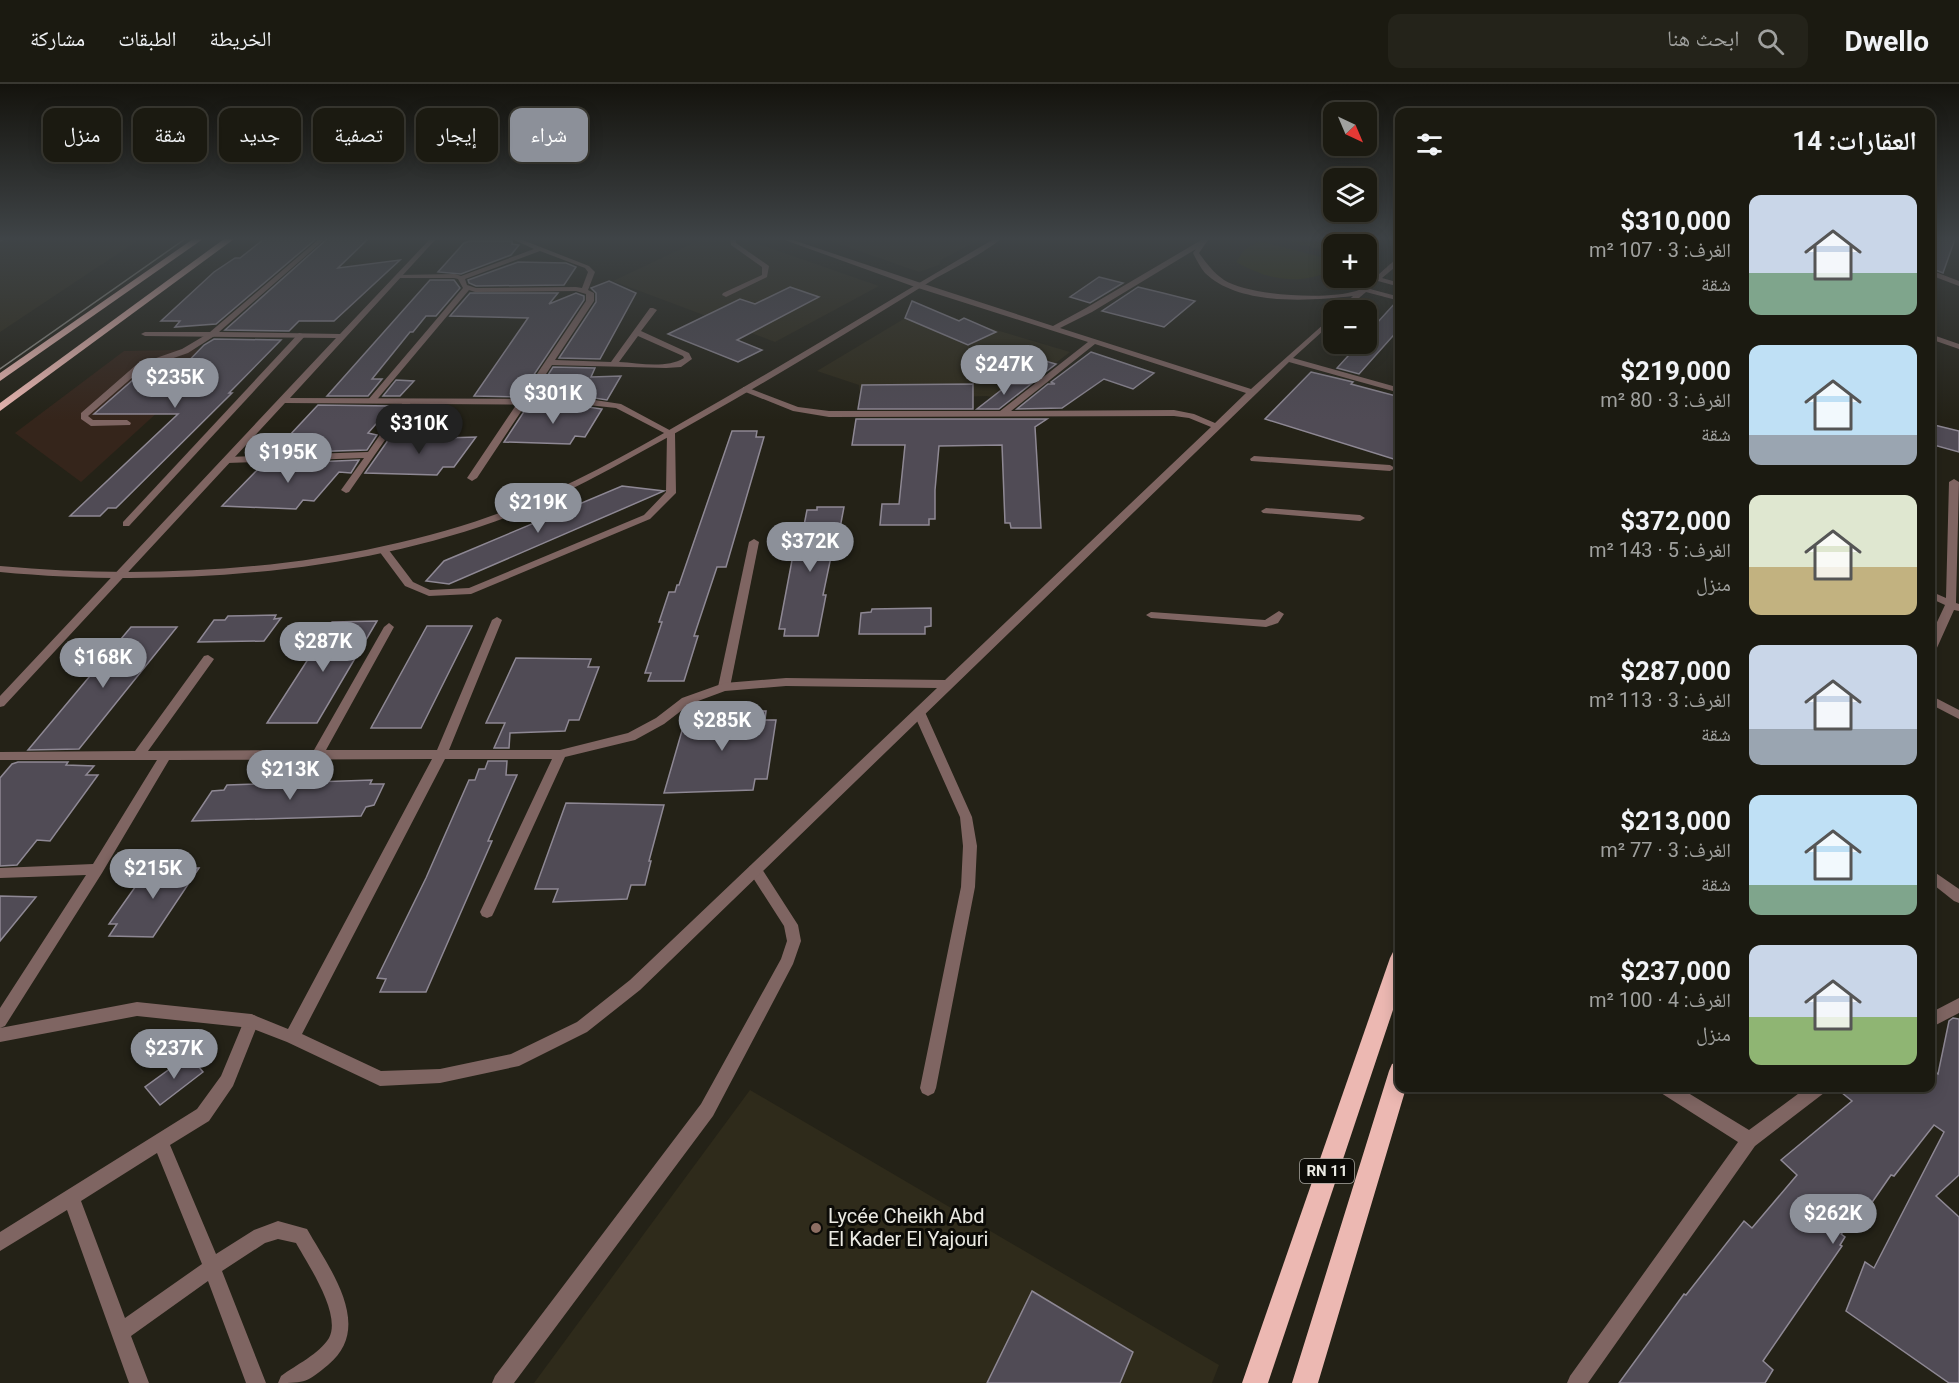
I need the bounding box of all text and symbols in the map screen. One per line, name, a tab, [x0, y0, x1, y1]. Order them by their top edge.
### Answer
search box	[1388, 14, 1808, 68]
icon: search	[1754, 25, 1787, 58]
text: Dwello	[1844, 25, 1929, 58]
text: ابحث هنا	[1667, 26, 1739, 51]
text: مشاركة	[30, 27, 85, 51]
text: الطبقات	[118, 27, 177, 51]
text: الخريطة	[210, 27, 271, 51]
north arrow	[1323, 102, 1377, 156]
map controls	[1323, 102, 1377, 354]
chip: منزل	[43, 108, 121, 162]
chip: شقة	[133, 108, 207, 162]
chip: جديد	[219, 108, 301, 162]
chip: تصفية	[313, 108, 404, 162]
chip: إيجار	[416, 108, 498, 162]
chip: شراء	[510, 108, 588, 162]
text: العقارات: 14	[1792, 126, 1917, 156]
icon: filters	[1413, 128, 1446, 161]
button: layers	[1323, 168, 1377, 222]
text: $310,000	[1620, 206, 1731, 236]
icon: home	[1797, 219, 1869, 291]
button: +	[1323, 234, 1377, 288]
text: الغرف: 3 · 107 m²	[1589, 238, 1731, 262]
text: شقة	[1701, 272, 1731, 296]
button: −	[1323, 300, 1377, 354]
pin: $247K	[962, 345, 1046, 396]
text: $247K	[975, 352, 1033, 376]
text: $219,000	[1620, 356, 1731, 386]
pin: $235K	[133, 358, 217, 409]
text: $235K	[146, 365, 204, 389]
icon: home	[1797, 369, 1869, 441]
pin: $301K	[511, 374, 595, 425]
text: $301K	[524, 381, 582, 405]
text: الغرف: 3 · 80 m²	[1600, 388, 1731, 412]
pin: $310K	[377, 404, 461, 455]
text: $310K	[390, 411, 448, 435]
text: شقة	[1701, 422, 1731, 446]
pin: $195K	[246, 433, 330, 484]
text: $195K	[259, 440, 317, 464]
pin: $219K	[496, 483, 580, 534]
text: $219K	[509, 490, 567, 514]
text: $372,000	[1620, 506, 1731, 536]
icon: home	[1797, 519, 1869, 591]
pin: $372K	[768, 522, 852, 573]
text: $372K	[781, 529, 839, 553]
text: الغرف: 5 · 143 m²	[1589, 538, 1731, 562]
text: منزل	[1696, 572, 1731, 596]
pin: $287K	[281, 622, 365, 673]
text: $287K	[294, 629, 352, 653]
pin: $168K	[61, 638, 145, 689]
text: $168K	[74, 645, 132, 669]
text: $287,000	[1620, 656, 1731, 686]
icon: home	[1797, 669, 1869, 741]
text: الغرف: 3 · 113 m²	[1589, 688, 1731, 712]
pin: $285K	[680, 701, 764, 752]
text: $285K	[693, 708, 751, 732]
text: شقة	[1701, 722, 1731, 746]
pin: $213K	[248, 750, 332, 801]
text: $213K	[261, 757, 319, 781]
text: $213,000	[1620, 806, 1731, 836]
icon: home	[1797, 819, 1869, 891]
text: الغرف: 3 · 77 m²	[1600, 838, 1731, 862]
pin: $215K	[111, 849, 195, 900]
text: $215K	[124, 856, 182, 880]
text: شقة	[1701, 872, 1731, 896]
text: $237,000	[1620, 956, 1731, 986]
icon: home	[1797, 969, 1869, 1041]
text: الغرف: 4 · 100 m²	[1589, 988, 1731, 1012]
text: منزل	[1696, 1022, 1731, 1046]
pin: $237K	[132, 1029, 216, 1080]
text: $237K	[145, 1036, 203, 1060]
road number: RN 11	[1300, 1159, 1354, 1183]
pin: $262K	[1791, 1194, 1875, 1245]
text: $262K	[1804, 1201, 1862, 1225]
place label: Lycée Cheikh Abd El Kader El Yajouri	[828, 1204, 988, 1251]
marker: Lycée Cheikh Abd El Kader El Yajouri	[809, 1221, 823, 1235]

